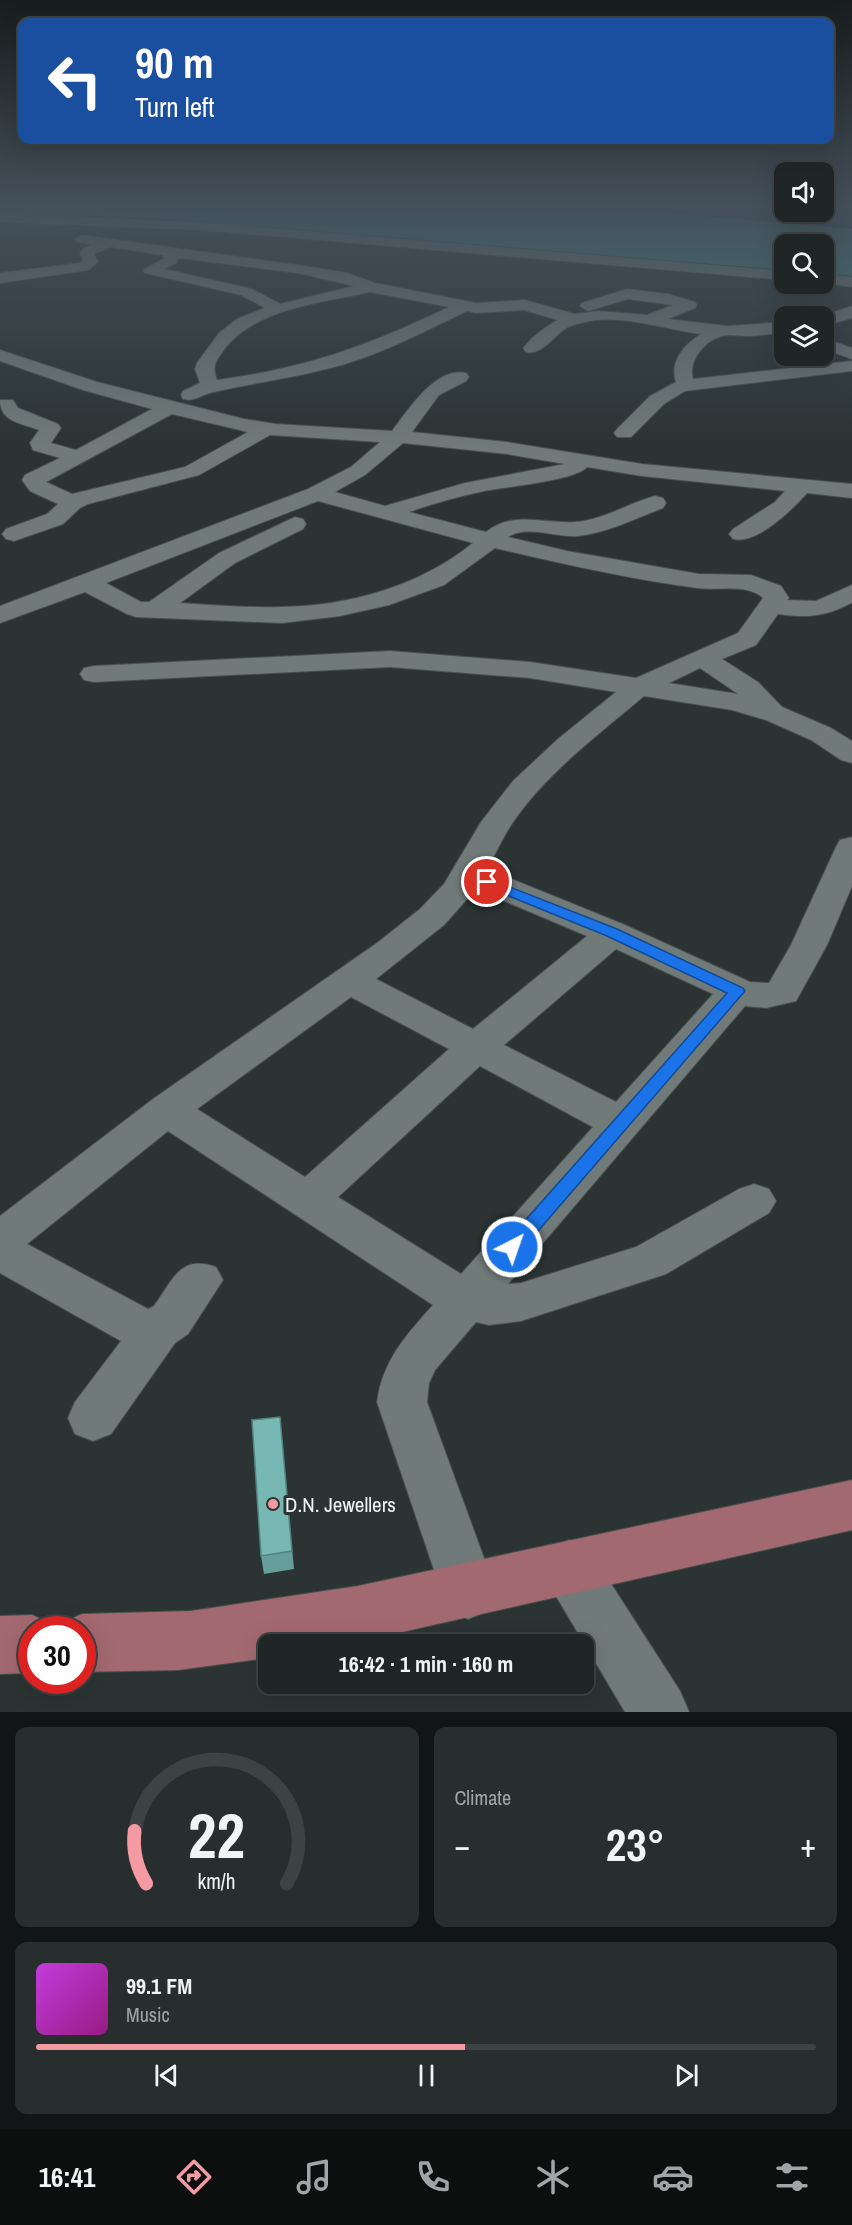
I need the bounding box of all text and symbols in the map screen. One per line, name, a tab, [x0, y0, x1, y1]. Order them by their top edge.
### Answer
text: 90 m	[135, 35, 214, 91]
icon: left	[36, 42, 114, 120]
text: Turn left	[135, 89, 214, 125]
map controls	[774, 162, 834, 366]
button: sound	[774, 162, 834, 222]
button: search	[774, 234, 834, 294]
button: layers	[774, 306, 834, 366]
pin	[461, 856, 512, 907]
icon: arrive	[470, 865, 503, 898]
position arrow	[480, 1215, 544, 1279]
place label: D.N. Jewellers	[285, 1490, 396, 1519]
marker: D.N. Jewellers	[266, 1497, 280, 1511]
speed limit sign: 30	[18, 1616, 96, 1694]
text: 16:42 · 1 min · 160 m	[339, 1649, 513, 1679]
text: Climate	[455, 1784, 511, 1811]
text: 22	[188, 1793, 245, 1877]
text: 23°	[606, 1814, 665, 1875]
text: −	[455, 1823, 470, 1867]
text: +	[800, 1823, 816, 1867]
text: km/h	[198, 1867, 236, 1896]
text: 99.1 FM	[126, 1971, 192, 2001]
text: Music	[126, 2001, 170, 2028]
icon: previous	[150, 2059, 183, 2092]
icon: pause	[410, 2059, 443, 2092]
icon: next	[670, 2059, 703, 2092]
icon: directions	[173, 2156, 215, 2198]
icon: music	[293, 2156, 335, 2198]
icon: phone	[412, 2156, 454, 2198]
icon: climate	[532, 2156, 574, 2198]
icon: car	[652, 2156, 694, 2198]
icon: filters	[771, 2156, 813, 2198]
text: 16:41	[39, 2159, 95, 2195]

